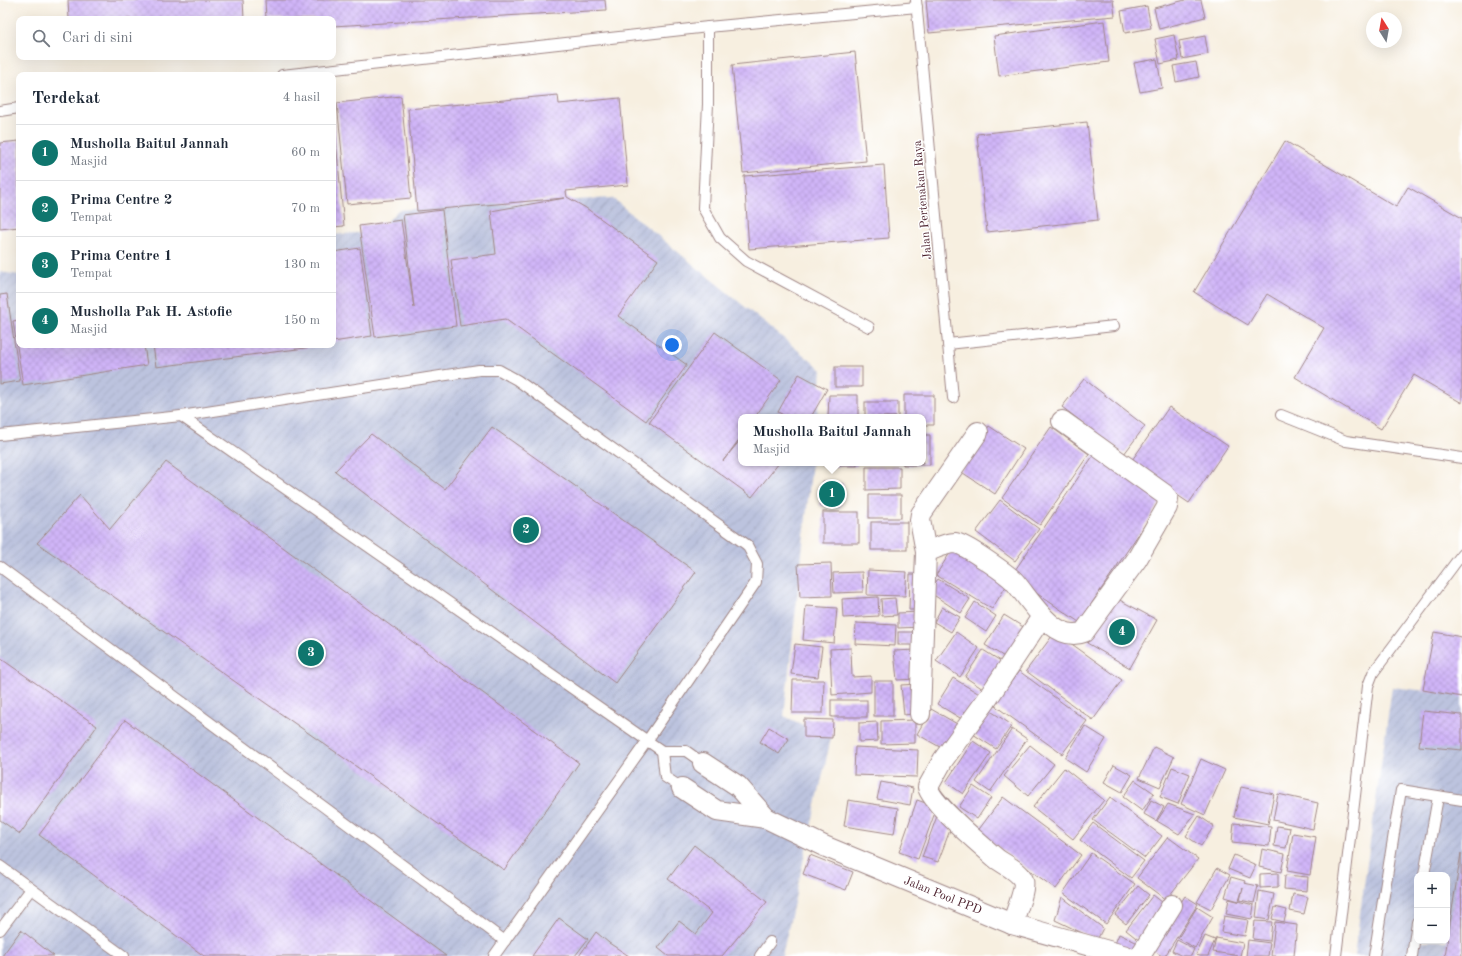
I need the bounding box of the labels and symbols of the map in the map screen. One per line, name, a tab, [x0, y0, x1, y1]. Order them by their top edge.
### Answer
north arrow	[1366, 12, 1402, 48]
street label: Jalan Pertenakan Raya	[912, 140, 934, 260]
your location	[662, 335, 682, 355]
pin: 1	[819, 479, 845, 509]
pin: 2	[513, 515, 539, 545]
pin: 4	[1109, 617, 1135, 647]
pin: 3	[298, 638, 324, 668]
street label: Jalan Pool PPD	[902, 875, 983, 917]

